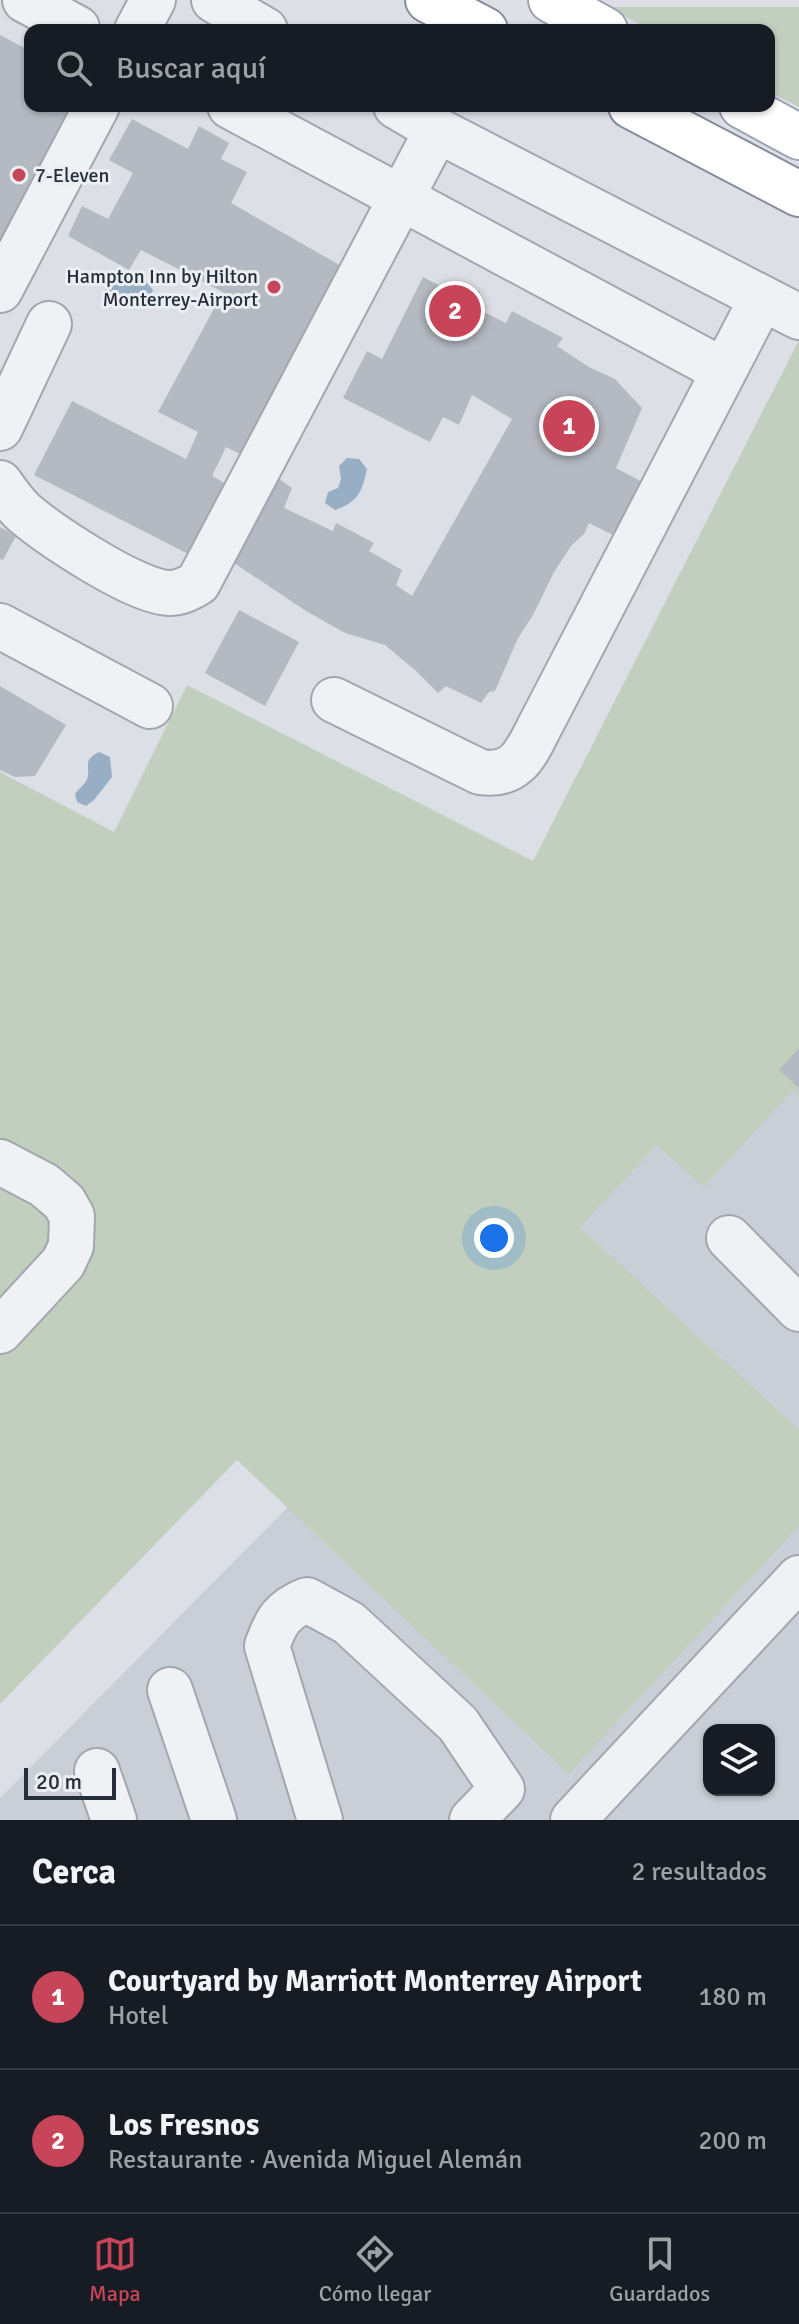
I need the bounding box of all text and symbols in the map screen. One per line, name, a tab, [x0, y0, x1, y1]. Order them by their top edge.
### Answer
search box	[24, 24, 775, 112]
icon: search	[52, 46, 96, 90]
text: Buscar aquí	[116, 50, 266, 87]
place label: 7-Eleven	[35, 163, 109, 188]
marker: 7-Eleven	[10, 166, 28, 184]
place label: Hampton Inn by Hilton Monterrey-Airport	[66, 264, 258, 312]
marker: Hampton Inn by Hilton Monterrey-Airport	[265, 278, 283, 296]
pin: 2	[429, 281, 481, 341]
pin: 1	[543, 396, 595, 456]
your location	[474, 1218, 514, 1258]
map controls	[703, 1724, 775, 1796]
button: layers	[703, 1724, 775, 1796]
scale bar	[24, 1764, 116, 1800]
text: 20 m	[36, 1768, 82, 1795]
text: Cerca	[32, 1851, 116, 1893]
text: 2 resultados	[631, 1856, 767, 1888]
text: Courtyard by Marriott Monterrey Airport	[108, 1963, 642, 2000]
text: 1	[51, 1981, 65, 2013]
text: 180 m	[698, 1981, 767, 2013]
text: Hotel	[108, 2000, 168, 2032]
text: Los Fresnos	[108, 2107, 259, 2144]
text: 2	[51, 2125, 65, 2157]
text: 200 m	[698, 2125, 767, 2157]
text: Restaurante · Avenida Miguel Alemán	[108, 2144, 522, 2176]
tab: Mapa	[89, 2232, 141, 2307]
tab: Cómo llegar	[319, 2232, 431, 2307]
tab: Guardados	[609, 2232, 710, 2307]

